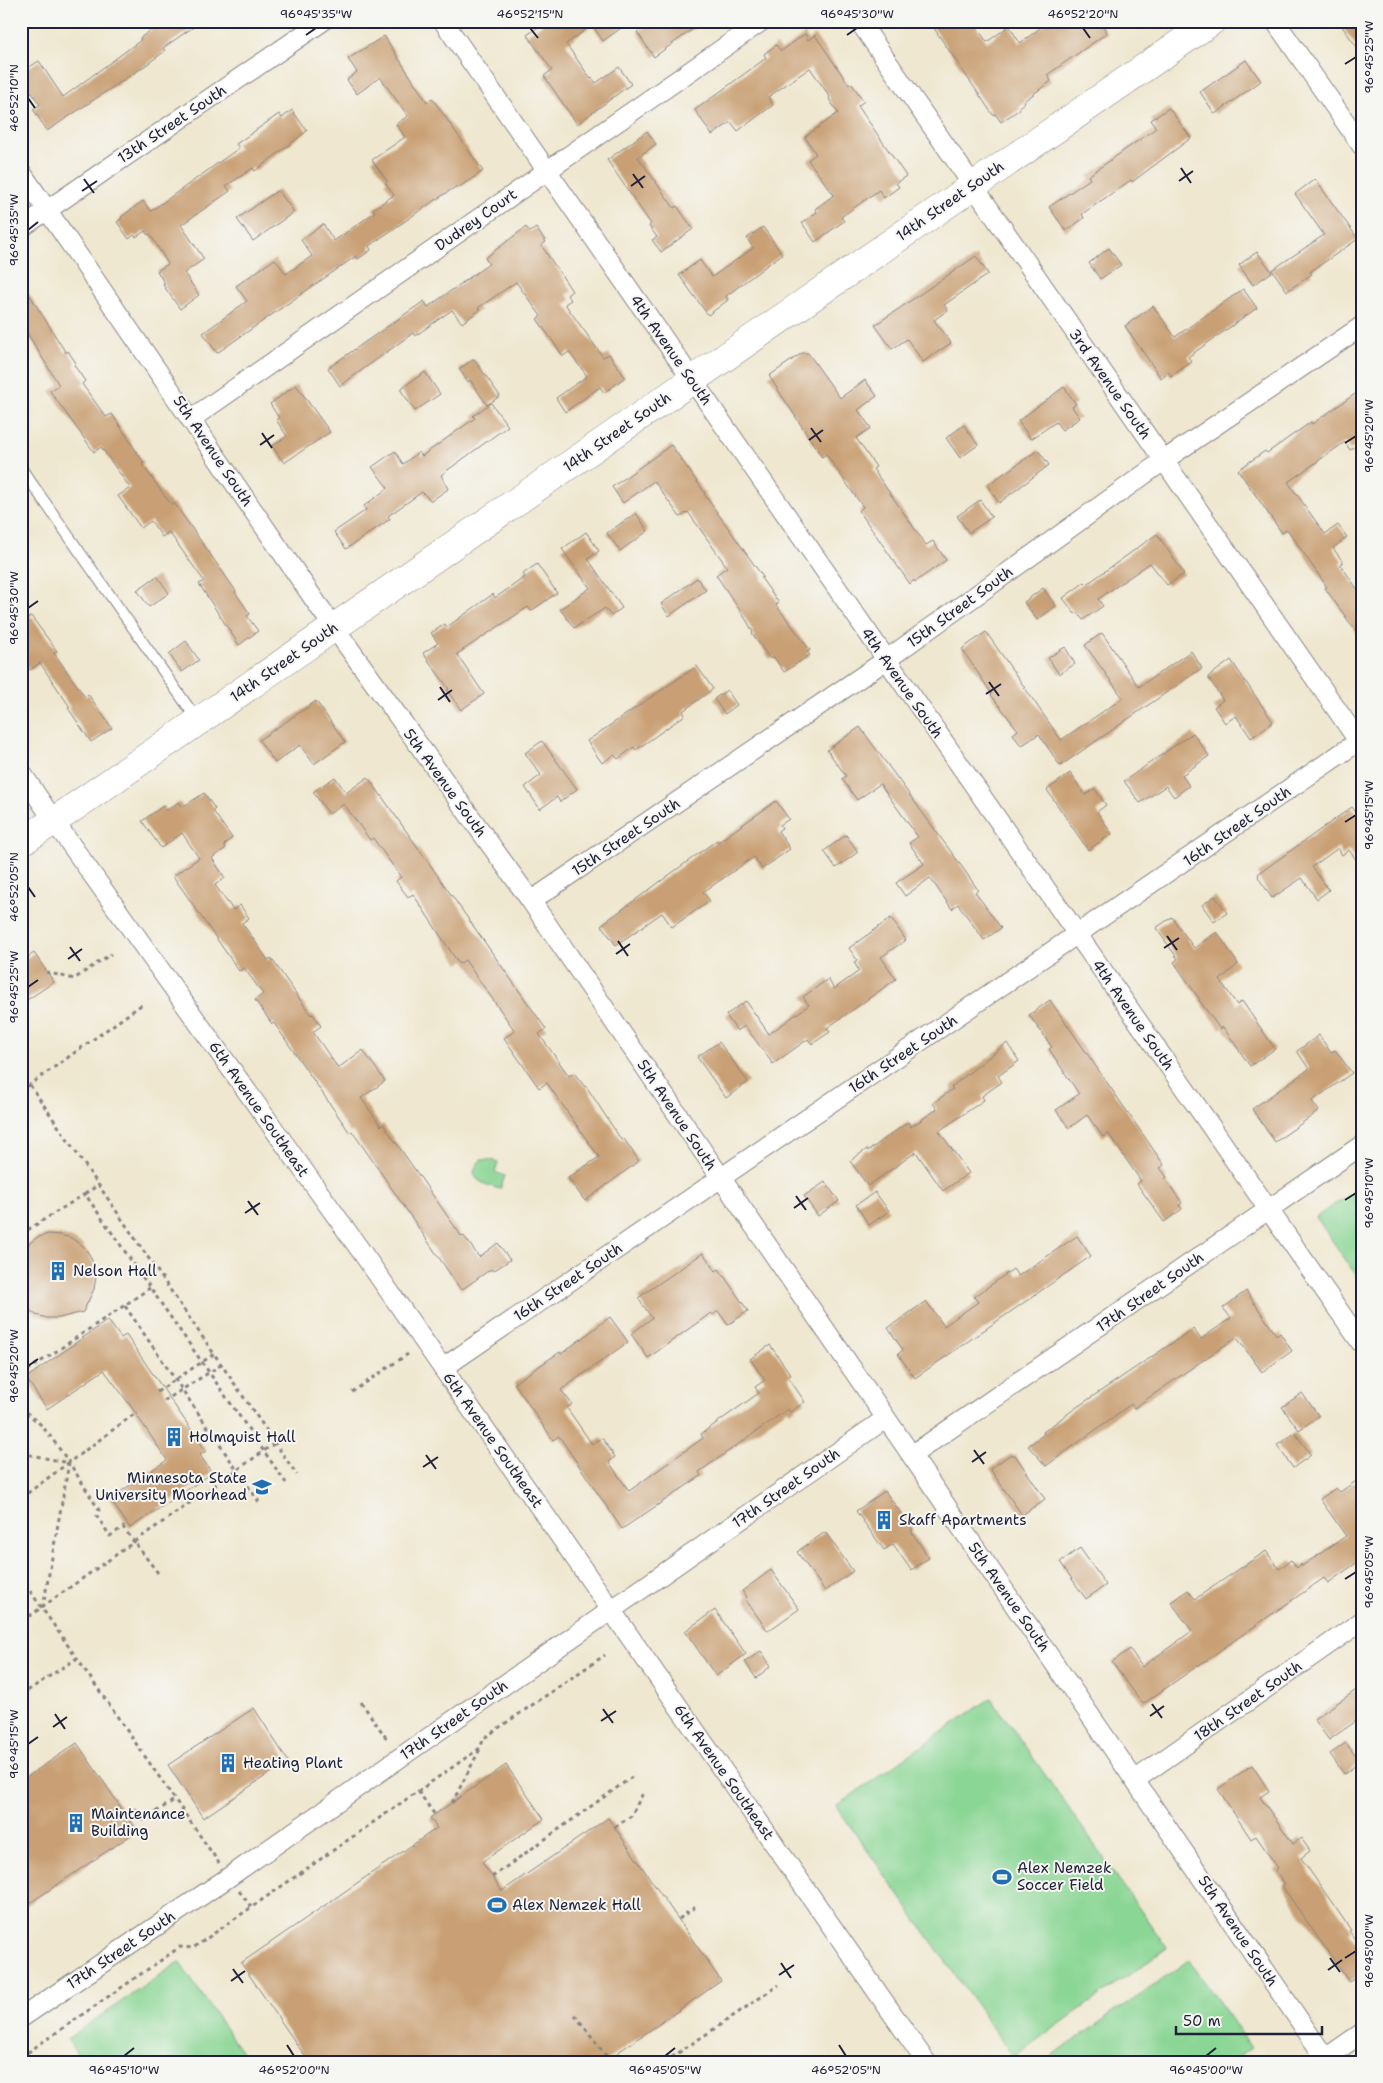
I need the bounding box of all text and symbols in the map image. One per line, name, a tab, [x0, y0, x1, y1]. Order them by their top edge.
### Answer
text: 96°45'35"W	[280, 6, 352, 22]
text: 46°52'15"N	[497, 6, 563, 22]
text: 96°45'30"W	[820, 6, 894, 22]
text: 46°52'20"N	[1048, 6, 1118, 22]
text: 96°45'25"W	[1361, 21, 1377, 93]
text: 46°52'10"N	[6, 64, 22, 132]
street label: 13th Street South	[114, 80, 230, 168]
street label: 14th Street South	[892, 156, 1008, 246]
street label: Dudrey Court	[431, 184, 521, 256]
text: 96°45'35"W	[6, 194, 22, 266]
street label: 4th Avenue South	[625, 291, 717, 409]
street label: 3rd Avenue South	[1064, 325, 1156, 443]
street label: 14th Street South	[559, 387, 675, 477]
street label: 5th Avenue South	[168, 392, 258, 510]
text: 96°45'20"W	[1361, 399, 1377, 473]
street label: 15th Street South	[903, 562, 1017, 652]
text: 96°45'30"W	[6, 571, 22, 645]
street label: 14th Street South	[226, 617, 342, 707]
street label: 4th Avenue South	[856, 624, 948, 742]
street label: 5th Avenue South	[399, 725, 491, 841]
text: 96°45'15"W	[1361, 780, 1377, 850]
street label: 16th Street South	[1179, 781, 1295, 871]
street label: 15th Street South	[568, 793, 684, 881]
text: 46°52'05"N	[6, 852, 22, 922]
text: 96°45'25"W	[6, 951, 22, 1023]
street label: 4th Avenue South	[1087, 956, 1179, 1074]
street label: 16th Street South	[845, 1010, 961, 1098]
street label: 6th Avenue Southeast	[204, 1037, 314, 1181]
street label: 5th Avenue South	[632, 1056, 722, 1174]
text: 96°45'10"W	[1361, 1158, 1377, 1228]
street label: 16th Street South	[510, 1238, 626, 1326]
street label: 17th Street South	[1092, 1247, 1208, 1337]
building icon: Nelson Hall	[47, 1260, 69, 1282]
place label: Nelson Hall	[73, 1261, 157, 1281]
text: 96°45'20"W	[6, 1329, 22, 1403]
street label: 6th Avenue Southeast	[438, 1368, 548, 1512]
building icon: Holmquist Hall	[163, 1426, 185, 1448]
place label: Holmquist Hall	[189, 1427, 296, 1447]
street label: 17th Street South	[728, 1443, 844, 1533]
place label: Minnesota State University Moorhead	[95, 1468, 247, 1505]
school or university icon: Minnesota State University Moorhead	[251, 1476, 273, 1498]
building icon: Skaff Apartments	[873, 1509, 895, 1531]
place label: Skaff Apartments	[899, 1510, 1027, 1530]
text: 96°45'05"W	[1361, 1536, 1377, 1608]
street label: 5th Avenue South	[964, 1538, 1054, 1656]
street label: 18th Street South	[1190, 1656, 1306, 1746]
street label: 17th Street South	[396, 1675, 512, 1765]
street label: 6th Avenue Southeast	[669, 1700, 779, 1844]
text: 96°45'15"W	[6, 1709, 22, 1779]
building icon: Heating Plant	[217, 1752, 239, 1774]
place label: Heating Plant	[243, 1753, 343, 1773]
place label: Maintenance Building	[91, 1804, 186, 1841]
building icon: Maintenance Building	[65, 1812, 87, 1834]
place label: Alex Nemzek Soccer Field	[1017, 1858, 1112, 1895]
sports icon: Alex Nemzek Soccer Field	[991, 1866, 1013, 1888]
street label: 5th Avenue South	[1193, 1872, 1283, 1990]
sports icon: Alex Nemzek Hall	[486, 1894, 508, 1916]
place label: Alex Nemzek Hall	[512, 1895, 641, 1915]
street label: 17th Street South	[63, 1906, 179, 1994]
text: 96°45'00"W	[1361, 1914, 1377, 1988]
scale bar	[1176, 2003, 1322, 2035]
text: 50 m	[1183, 2011, 1221, 2031]
text: 96°45'10"W	[89, 2062, 159, 2078]
text: 46°52'00"N	[258, 2062, 330, 2078]
text: 96°45'05"W	[629, 2062, 701, 2078]
text: 46°52'05"N	[811, 2062, 881, 2078]
text: 96°45'00"W	[1169, 2062, 1243, 2078]

